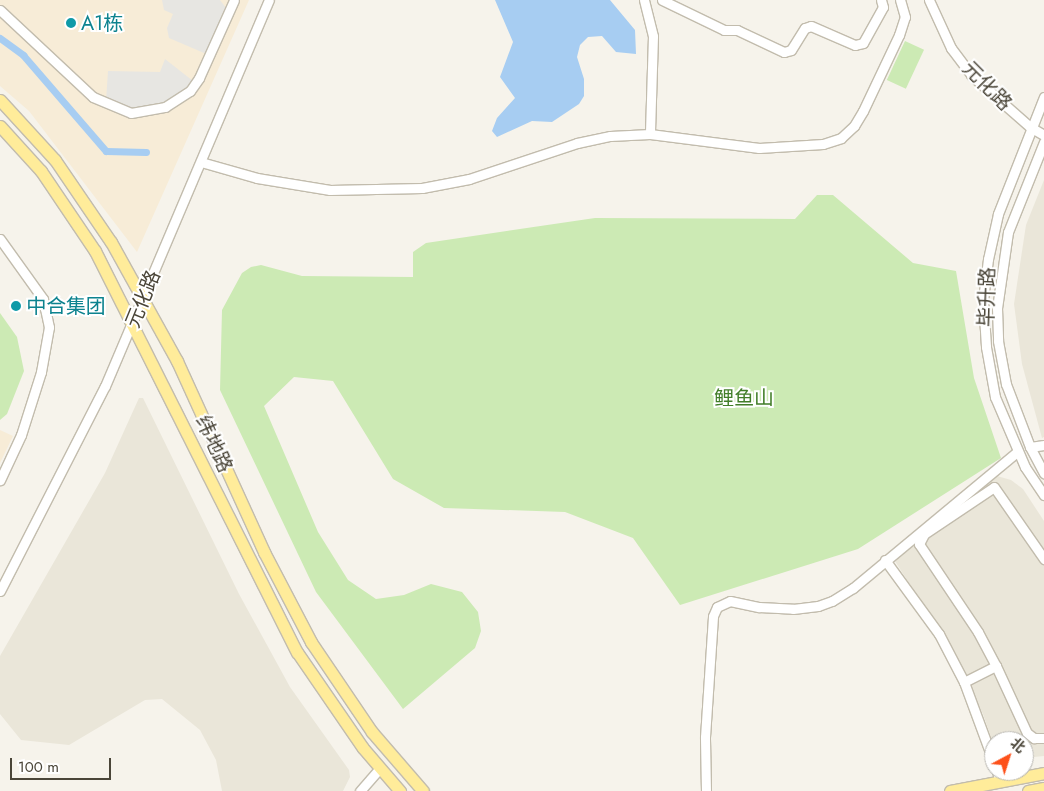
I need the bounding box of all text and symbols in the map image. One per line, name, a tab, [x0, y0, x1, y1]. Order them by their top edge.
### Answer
place label: A1栋	[81, 11, 123, 35]
marker: A1栋	[65, 17, 77, 29]
street label: 元化路	[957, 56, 1017, 116]
street label: 元化路	[121, 267, 165, 331]
street label: 毕升路	[974, 267, 1000, 327]
place label: 中合集团	[26, 294, 106, 318]
marker: 中合集团	[10, 300, 22, 312]
park label: 鲤鱼山	[714, 386, 774, 410]
street label: 纬地路	[191, 412, 237, 476]
north arrow	[984, 731, 1034, 781]
text: 北	[1006, 733, 1030, 757]
scale bar	[12, 748, 114, 780]
text: 100 m	[18, 756, 59, 778]

